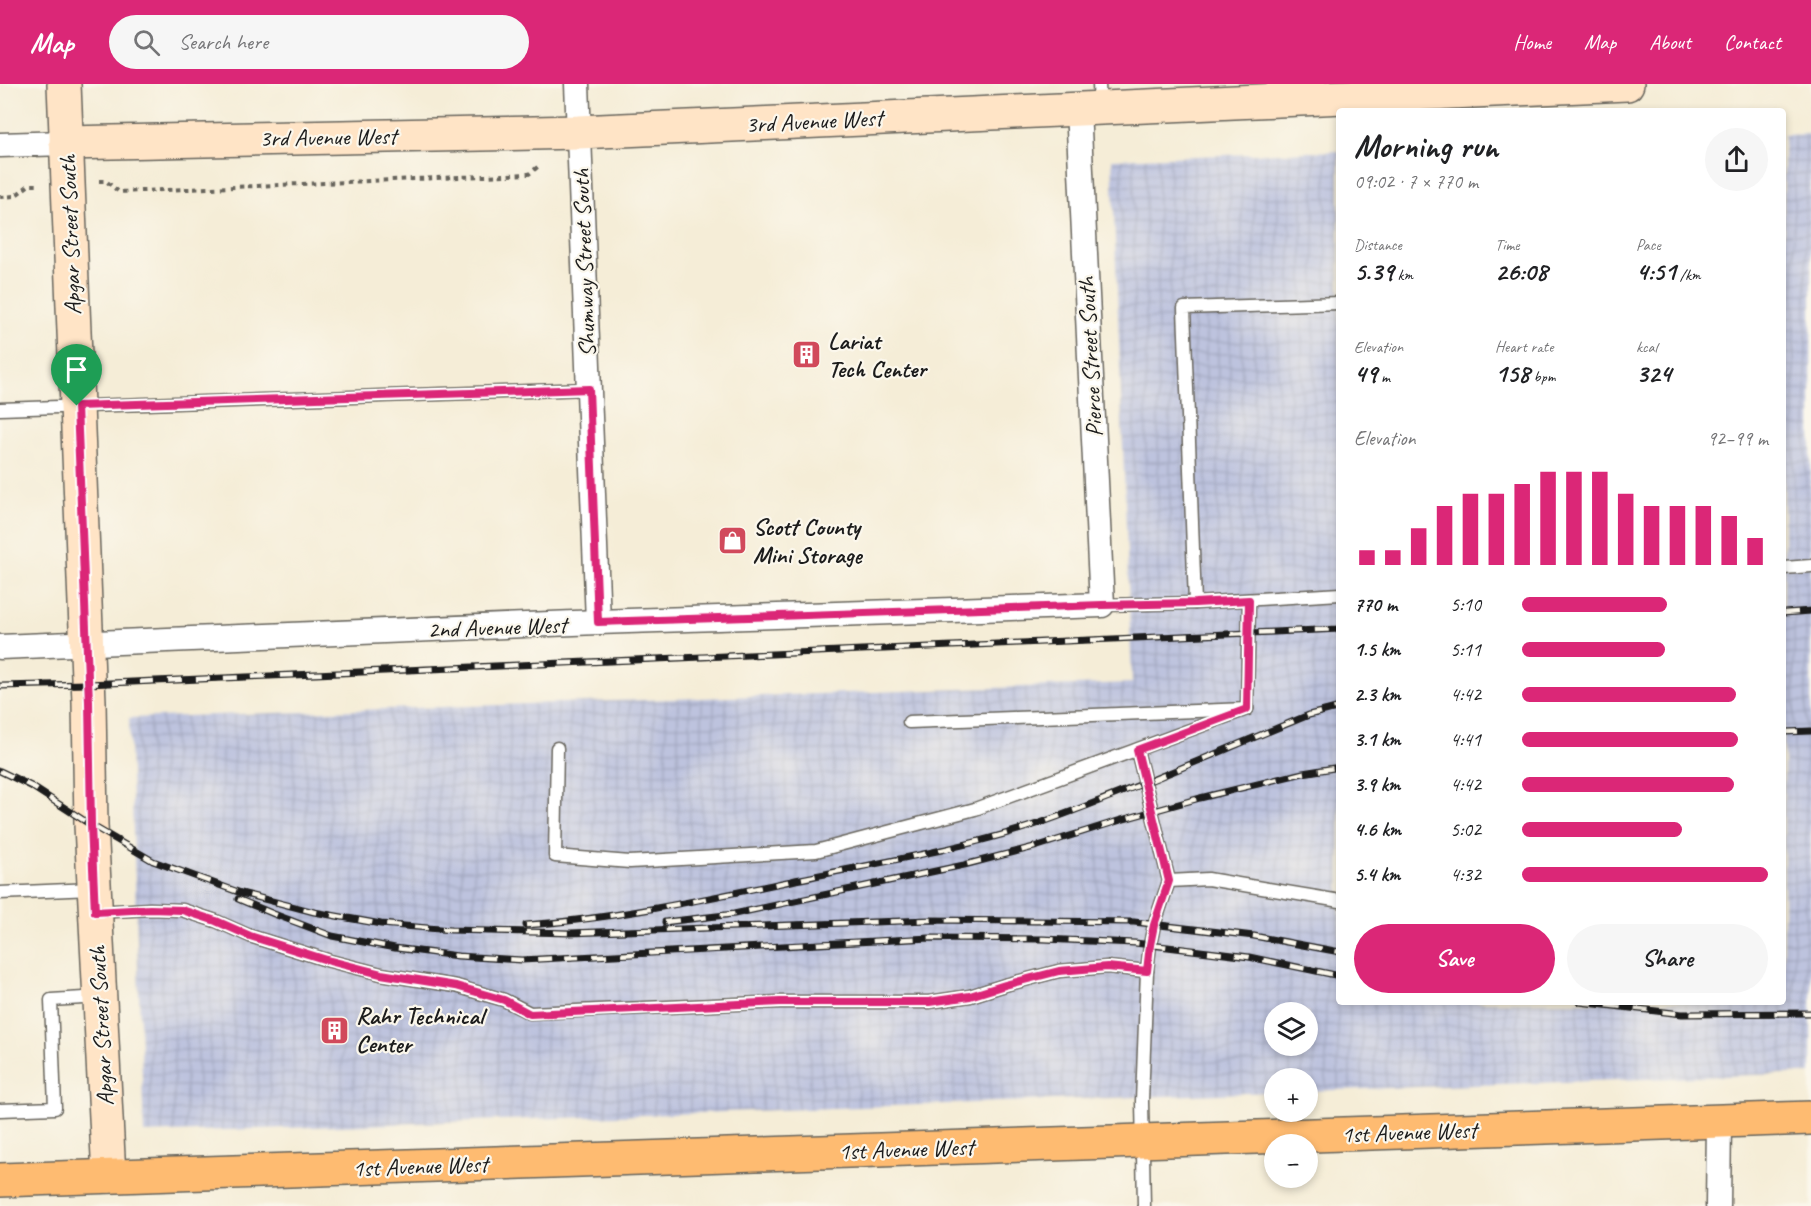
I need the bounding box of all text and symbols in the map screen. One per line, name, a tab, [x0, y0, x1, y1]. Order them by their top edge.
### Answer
search box	[109, 15, 529, 69]
text: Map	[30, 25, 73, 60]
icon: search	[130, 26, 163, 59]
text: Search here	[178, 28, 268, 56]
text: Home	[1513, 29, 1551, 55]
text: Map	[1584, 29, 1616, 55]
text: About	[1649, 29, 1691, 55]
text: Contact	[1724, 29, 1781, 55]
street label: 3rd Avenue West	[745, 102, 886, 140]
street label: 3rd Avenue West	[259, 121, 400, 153]
text: Morning run	[1354, 125, 1498, 167]
button: share	[1705, 128, 1768, 191]
street label: Apgar Street South	[52, 153, 88, 316]
street label: Shumway Street South	[566, 167, 602, 358]
text: 09:02 · 7 × 770 m	[1354, 169, 1478, 194]
text: Distance	[1354, 235, 1402, 255]
text: Time	[1495, 235, 1519, 255]
text: Pace	[1636, 235, 1661, 255]
text: 5.39	[1354, 255, 1394, 288]
text: 26:08	[1495, 255, 1548, 288]
text: 4:51	[1636, 255, 1676, 288]
text: km	[1394, 265, 1413, 285]
text: /km	[1676, 265, 1701, 285]
street label: Pierce Street South	[1071, 274, 1109, 438]
place label: Lariat Tech Center	[828, 326, 928, 384]
text: Elevation	[1354, 337, 1403, 357]
text: Heart rate	[1495, 337, 1553, 357]
text: kcal	[1636, 337, 1657, 357]
building icon: Lariat Tech Center	[791, 339, 823, 371]
pin	[51, 344, 102, 406]
icon: arrive	[60, 353, 93, 386]
text: 49	[1354, 357, 1377, 390]
text: 158	[1495, 357, 1530, 390]
text: 324	[1636, 357, 1671, 390]
text: m	[1377, 367, 1390, 387]
text: bpm	[1530, 367, 1556, 387]
text: Elevation	[1354, 426, 1416, 451]
text: 92–99 m	[1707, 426, 1768, 451]
place label: Scott County Mini Storage	[753, 512, 864, 570]
shop icon: Scott County Mini Storage	[716, 525, 748, 557]
text: 770 m	[1354, 592, 1397, 617]
text: 5:10	[1450, 592, 1481, 617]
street label: 2nd Avenue West	[427, 609, 570, 644]
text: 1.5 km	[1354, 637, 1400, 662]
text: 5:11	[1450, 637, 1481, 662]
text: 2.3 km	[1354, 682, 1401, 707]
text: 4:42	[1450, 682, 1481, 707]
text: 3.1 km	[1354, 727, 1401, 752]
text: 4:41	[1450, 727, 1481, 752]
text: 3.9 km	[1354, 772, 1400, 797]
text: 4:42	[1450, 772, 1481, 797]
text: 4.6 km	[1354, 817, 1401, 842]
text: 5:02	[1450, 817, 1481, 842]
text: 5.4 km	[1354, 862, 1400, 887]
text: 4:32	[1450, 862, 1481, 887]
button: Save	[1354, 924, 1555, 993]
button: Share	[1567, 924, 1768, 993]
street label: Apgar Street South	[82, 944, 120, 1107]
place label: Rahr Technical Center	[356, 1001, 488, 1059]
map controls	[1264, 1002, 1318, 1188]
button: layers	[1264, 1002, 1318, 1056]
building icon: Rahr Technical Center	[319, 1014, 351, 1046]
button: +	[1264, 1068, 1318, 1122]
street label: 1st Avenue West	[1341, 1115, 1480, 1149]
street label: 1st Avenue West	[838, 1132, 977, 1166]
button: −	[1264, 1134, 1318, 1188]
street label: 1st Avenue West	[352, 1149, 491, 1183]

